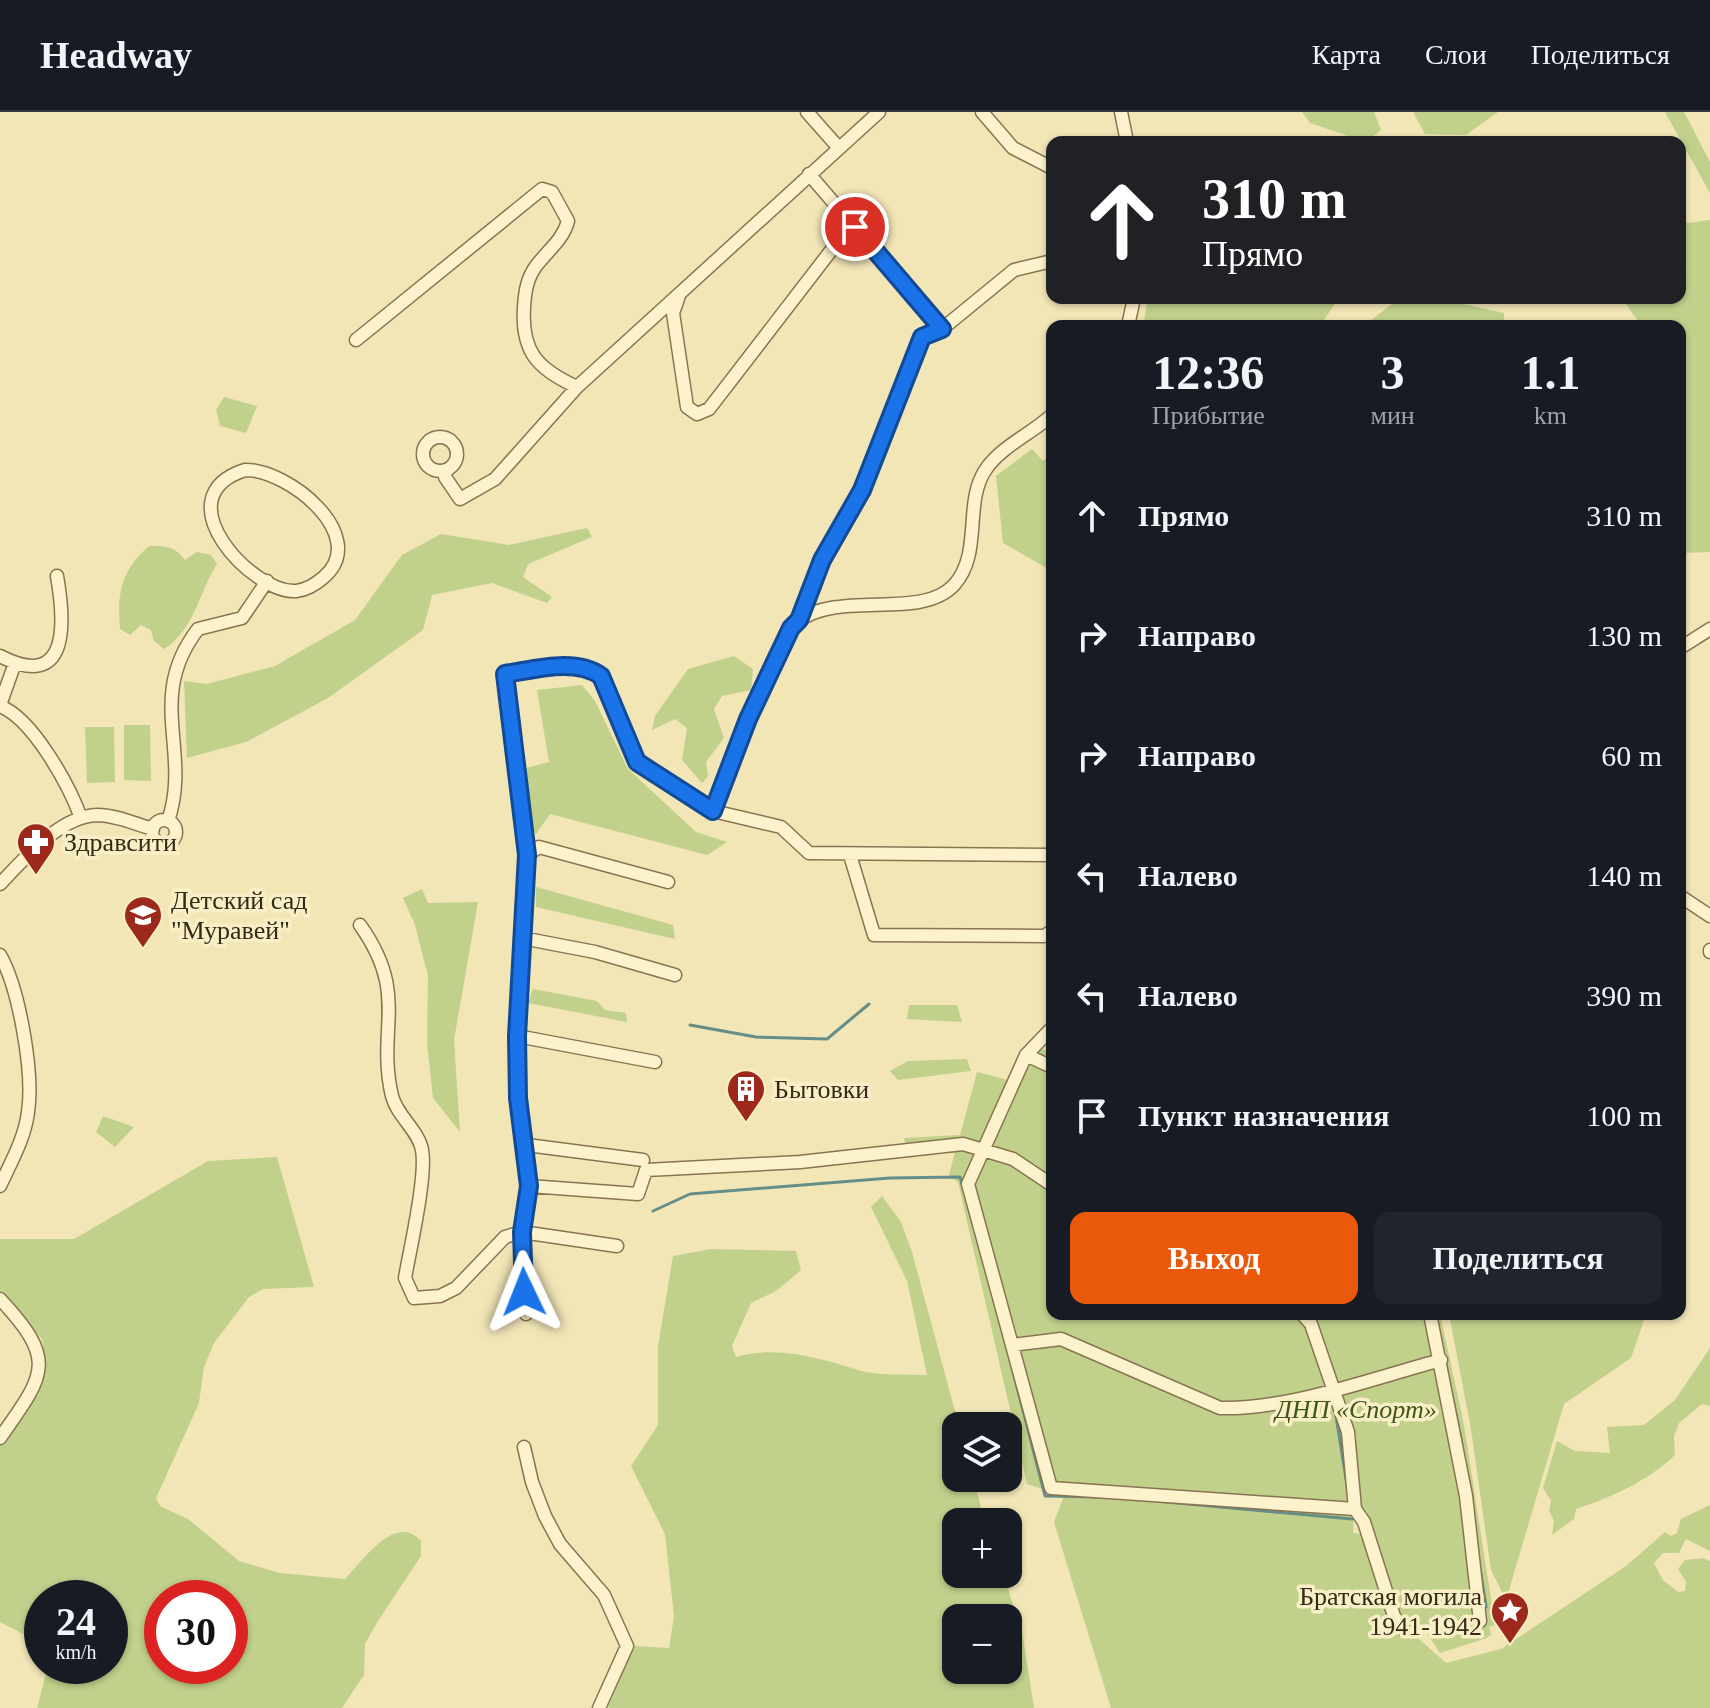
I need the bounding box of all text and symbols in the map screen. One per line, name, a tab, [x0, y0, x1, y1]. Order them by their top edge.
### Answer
text: Headway	[40, 34, 192, 76]
text: Карта	[1312, 39, 1381, 70]
text: Слои	[1425, 39, 1487, 70]
text: Поделиться	[1531, 39, 1670, 70]
icon: ahead	[1070, 168, 1174, 272]
text: 310 m	[1202, 168, 1347, 230]
pin	[821, 193, 889, 261]
icon: arrive	[833, 205, 877, 249]
text: Прямо	[1202, 234, 1303, 274]
text: 12:36	[1152, 346, 1264, 399]
text: 3	[1381, 346, 1405, 399]
text: 1.1	[1520, 346, 1580, 399]
text: Прибытие	[1152, 401, 1265, 430]
text: мин	[1370, 401, 1415, 430]
text: km	[1534, 401, 1567, 430]
icon: ahead	[1070, 494, 1114, 538]
text: Прямо	[1138, 499, 1229, 532]
text: 310 m	[1586, 499, 1662, 532]
icon: right	[1070, 614, 1114, 658]
text: Направо	[1138, 619, 1256, 652]
text: 130 m	[1586, 619, 1662, 652]
icon: right	[1070, 734, 1114, 778]
text: Направо	[1138, 739, 1256, 772]
text: 60 m	[1601, 739, 1662, 772]
pharmacy icon: Здравсити	[15, 821, 57, 876]
place label: Здравсити	[64, 828, 177, 857]
icon: left	[1070, 854, 1114, 898]
text: Налево	[1138, 859, 1238, 892]
text: 140 m	[1586, 859, 1662, 892]
place label: Детский сад "Муравей"	[171, 886, 307, 945]
school or university icon: Детский сад "Муравей"	[122, 894, 164, 949]
icon: left	[1070, 974, 1114, 1018]
text: Налево	[1138, 979, 1238, 1012]
text: 390 m	[1586, 979, 1662, 1012]
building icon: Бытовки	[725, 1068, 767, 1123]
place label: Бытовки	[774, 1075, 869, 1104]
icon: arrive	[1070, 1094, 1114, 1138]
text: Пункт назначения	[1138, 1099, 1390, 1132]
text: 100 m	[1586, 1099, 1662, 1132]
button: Выход	[1070, 1212, 1358, 1304]
button: Поделиться	[1374, 1212, 1662, 1304]
position arrow	[482, 1250, 566, 1334]
park label: ДНП «Спорт»	[1272, 1395, 1437, 1424]
map controls	[942, 1412, 1022, 1684]
button: layers	[942, 1412, 1022, 1492]
button: +	[942, 1508, 1022, 1588]
speed limit sign: 30	[144, 1580, 248, 1684]
place label: Братская могила 1941-1942	[1299, 1582, 1482, 1641]
place icon: Братская могила 1941-1942	[1489, 1590, 1531, 1645]
text: 24	[56, 1599, 96, 1644]
button: −	[942, 1604, 1022, 1684]
text: km/h	[55, 1641, 97, 1663]

